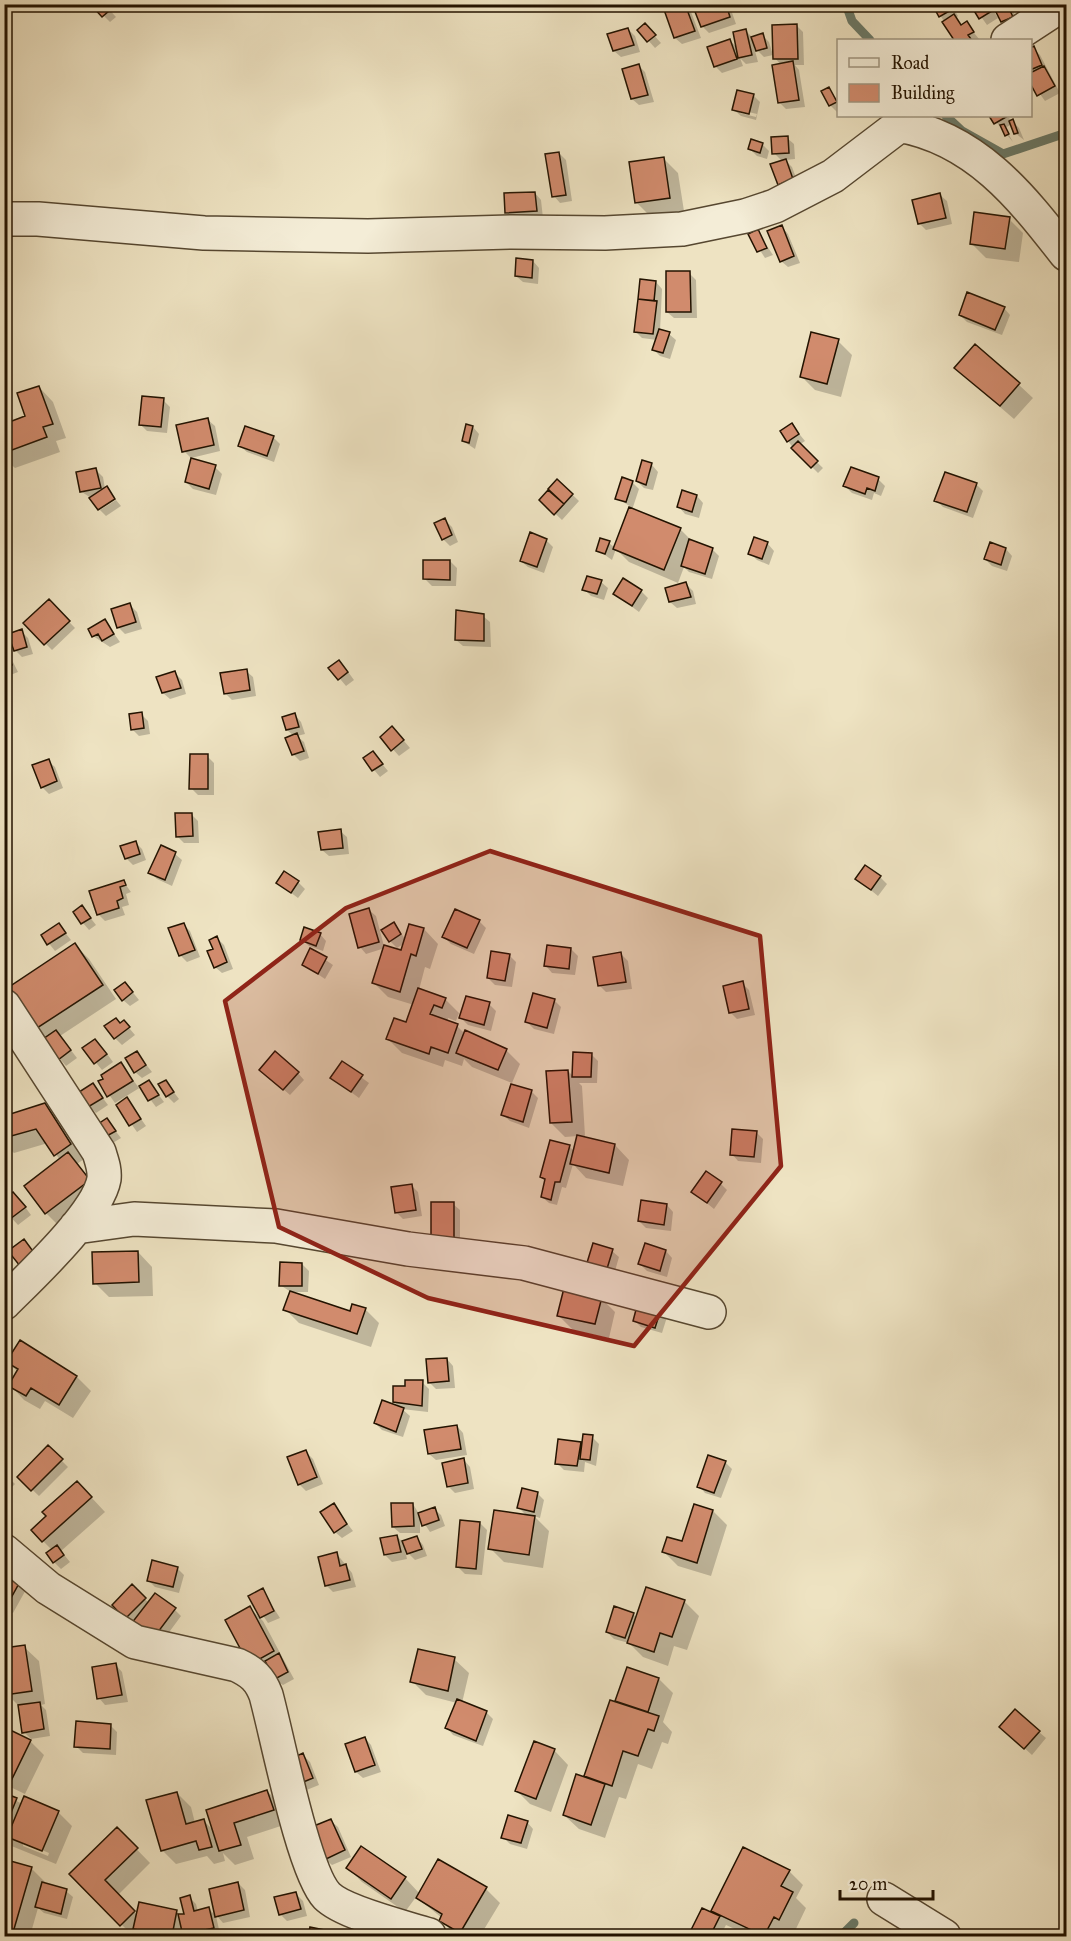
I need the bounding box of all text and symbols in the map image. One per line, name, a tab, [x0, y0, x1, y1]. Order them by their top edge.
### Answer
legend	[837, 39, 1032, 117]
text: Road	[891, 52, 929, 74]
text: Building	[891, 82, 955, 105]
scale bar	[840, 1863, 933, 1901]
text: 20 m	[849, 1873, 887, 1895]

